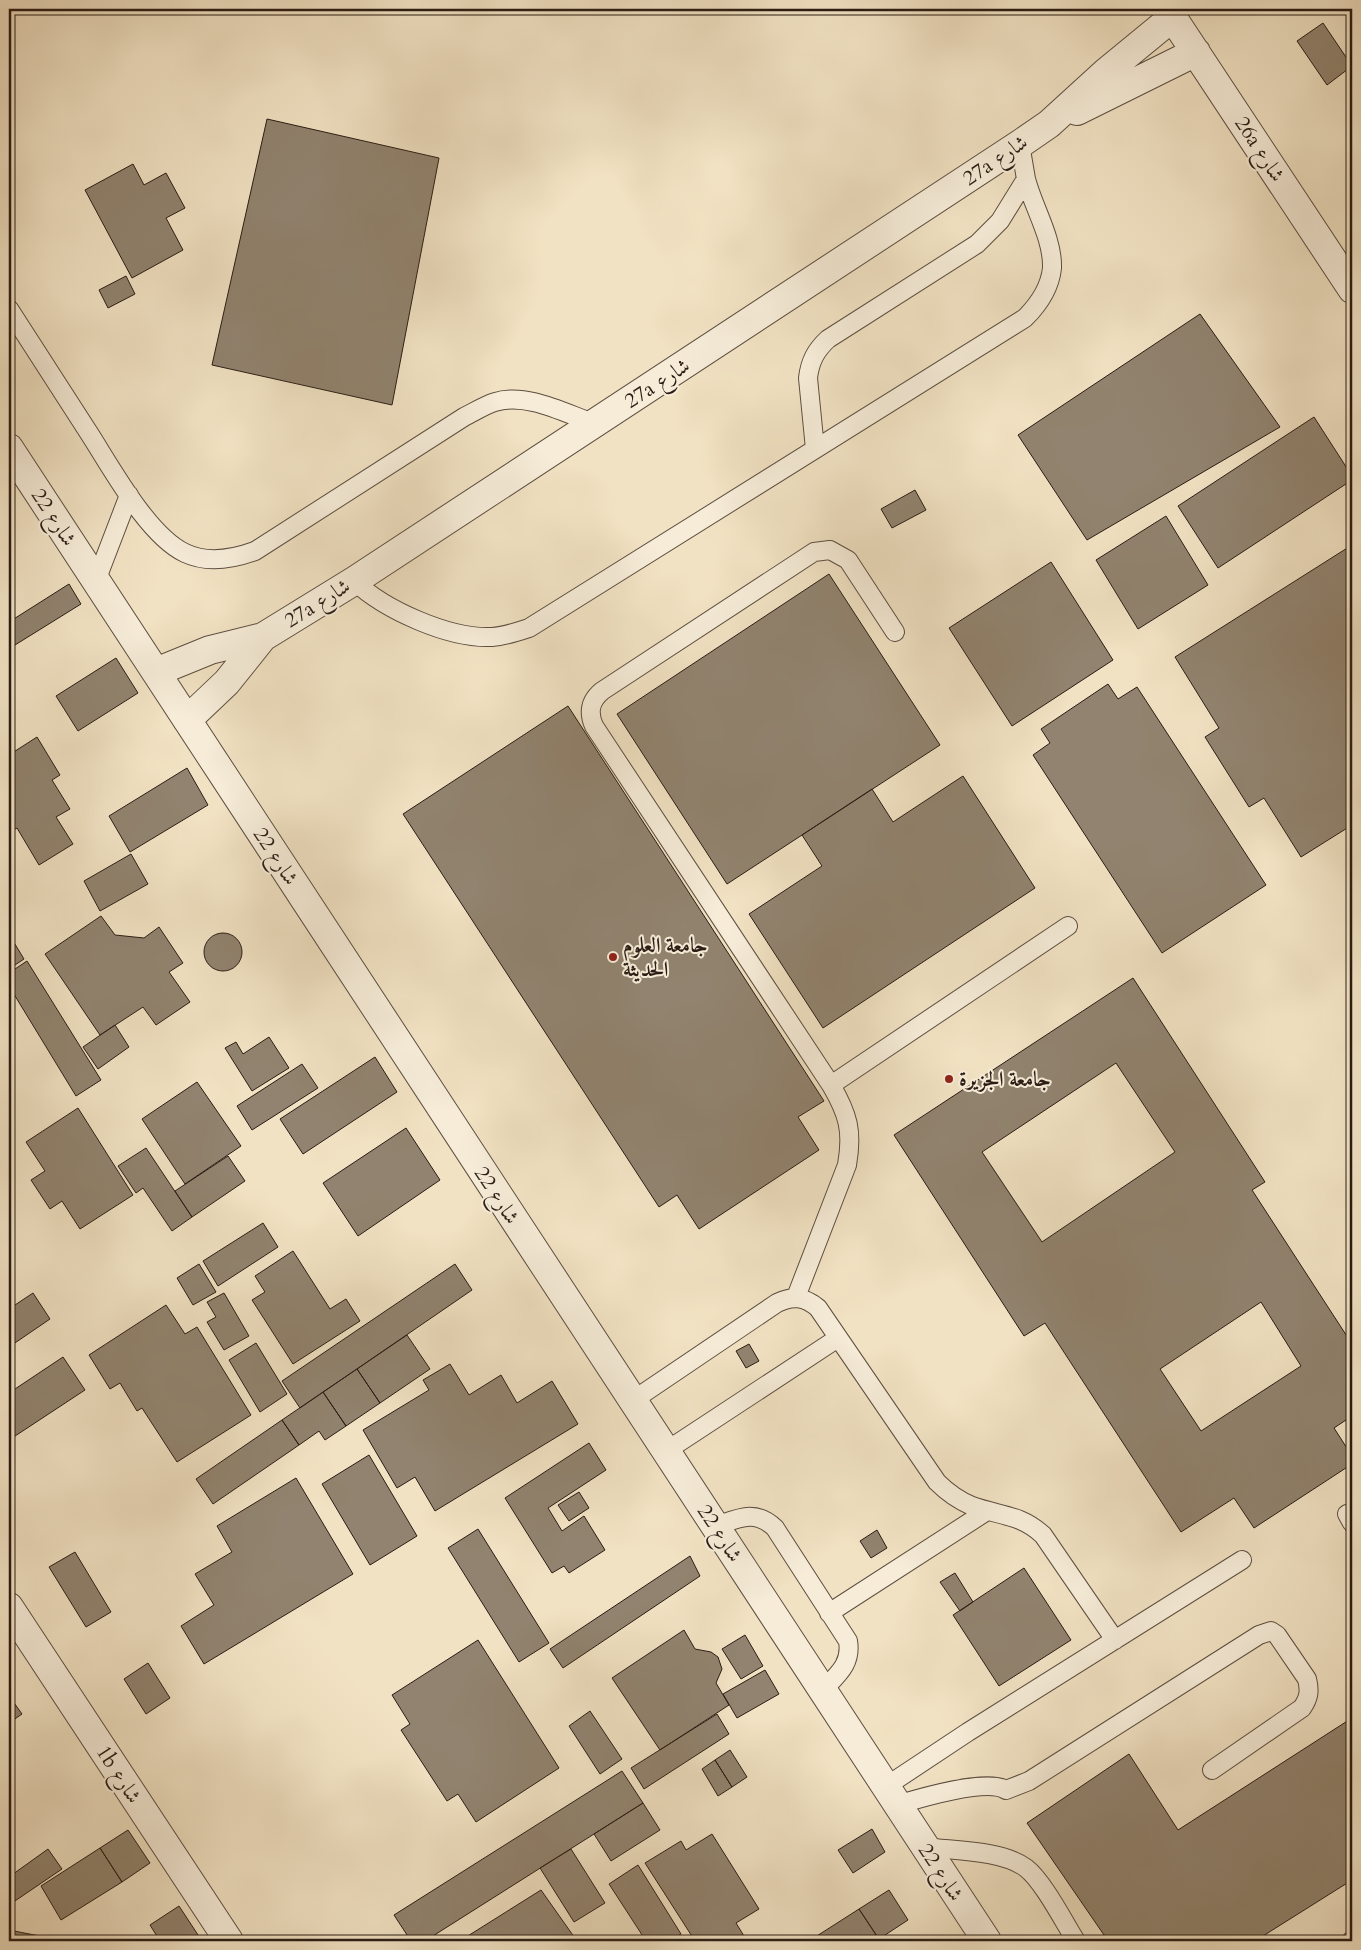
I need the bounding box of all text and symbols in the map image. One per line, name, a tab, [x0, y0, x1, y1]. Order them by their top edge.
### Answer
street label: 26a شارع	[1225, 111, 1292, 189]
street label: 27a شارع	[957, 128, 1035, 195]
street label: 27a شارع	[619, 351, 697, 418]
street label: شارع 22	[22, 483, 83, 553]
street label: 27a شارع	[279, 572, 357, 638]
street label: شارع 22	[244, 822, 305, 892]
place label: جامعة العلوم الحديثة	[623, 931, 708, 984]
marker: جامعة العلوم الحديثة	[607, 951, 619, 963]
place label: جامعة الجزيرة	[959, 1065, 1051, 1094]
marker: جامعة الجزيرة	[943, 1073, 955, 1085]
street label: شارع 22	[465, 1161, 526, 1231]
street label: شارع 22	[688, 1499, 749, 1569]
street label: 1b شارع	[86, 1739, 148, 1811]
street label: شارع 22	[909, 1838, 970, 1908]

